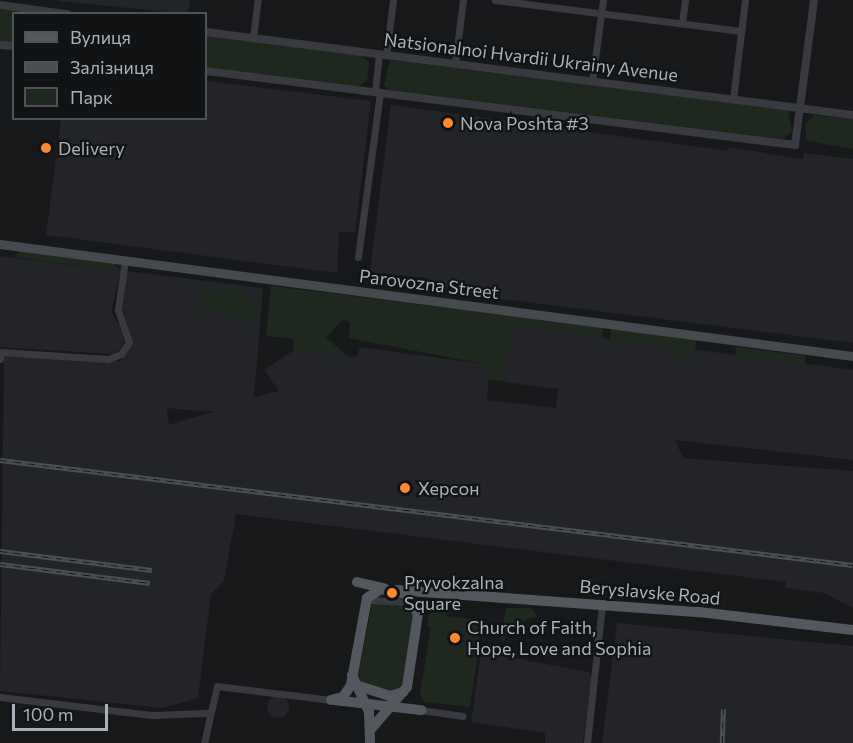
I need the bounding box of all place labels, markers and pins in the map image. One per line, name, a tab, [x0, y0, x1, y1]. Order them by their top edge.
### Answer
place label: Nova Poshta #3	[460, 112, 589, 134]
marker: Nova Poshta #3	[441, 116, 455, 130]
place label: Delivery	[58, 137, 125, 159]
marker: Delivery	[39, 141, 53, 155]
place label: Херсон	[418, 477, 479, 499]
marker: Херсон	[396, 479, 414, 497]
place label: Pryvokzalna Square	[404, 572, 504, 614]
marker: Pryvokzalna Square	[385, 586, 399, 600]
place label: Church of Faith, Hope, Love and Sophia	[467, 617, 651, 660]
marker: Church of Faith, Hope, Love and Sophia	[448, 631, 462, 645]

